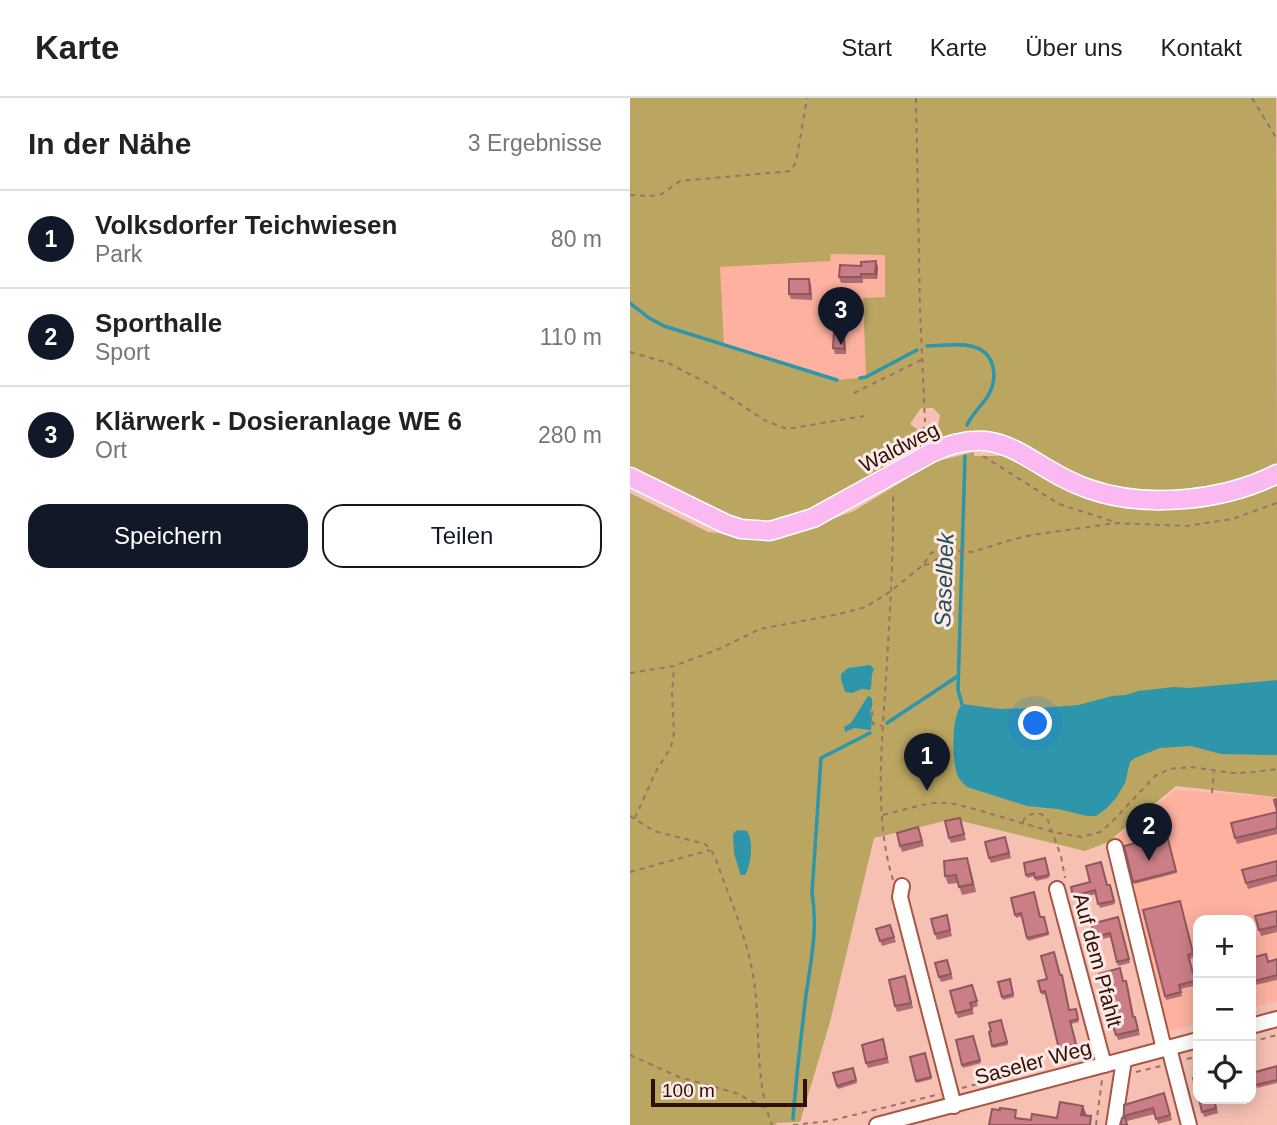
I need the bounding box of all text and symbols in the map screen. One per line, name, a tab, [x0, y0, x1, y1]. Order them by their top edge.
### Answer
text: Karte	[35, 29, 119, 66]
text: Start	[841, 34, 892, 61]
text: Karte	[930, 34, 987, 61]
text: Über uns	[1025, 34, 1123, 61]
text: Kontakt	[1161, 34, 1242, 61]
text: In der Nähe	[28, 127, 191, 160]
text: 3 Ergebnisse	[468, 130, 602, 156]
text: Volksdorfer Teichwiesen	[95, 210, 397, 240]
text: 1	[45, 226, 57, 252]
text: 80 m	[551, 226, 602, 252]
text: Park	[95, 241, 142, 267]
pin: 3	[818, 287, 864, 345]
text: Sporthalle	[95, 308, 222, 338]
text: 2	[45, 324, 57, 350]
text: 110 m	[540, 324, 602, 350]
text: Sport	[95, 339, 150, 365]
text: Klärwerk - Dosieranlage WE 6	[95, 406, 462, 436]
street label: Waldweg	[856, 417, 942, 477]
text: 3	[45, 422, 57, 448]
text: 280 m	[538, 422, 602, 448]
text: Ort	[95, 437, 127, 463]
button: Speichern	[28, 504, 308, 568]
button: Teilen	[322, 504, 602, 568]
water label: Saselbek	[929, 531, 959, 628]
your location	[1018, 706, 1052, 740]
pin: 1	[904, 733, 950, 791]
pin: 2	[1126, 803, 1172, 861]
street label: Auf dem Pfahlt	[1069, 890, 1127, 1030]
map controls	[1193, 915, 1256, 1104]
button: +	[1193, 915, 1256, 978]
button: −	[1193, 978, 1256, 1041]
street label: Saseler Weg	[972, 1035, 1094, 1089]
button: locate	[1193, 1041, 1256, 1104]
scale bar	[651, 1076, 807, 1108]
text: 100 m	[662, 1080, 715, 1101]

